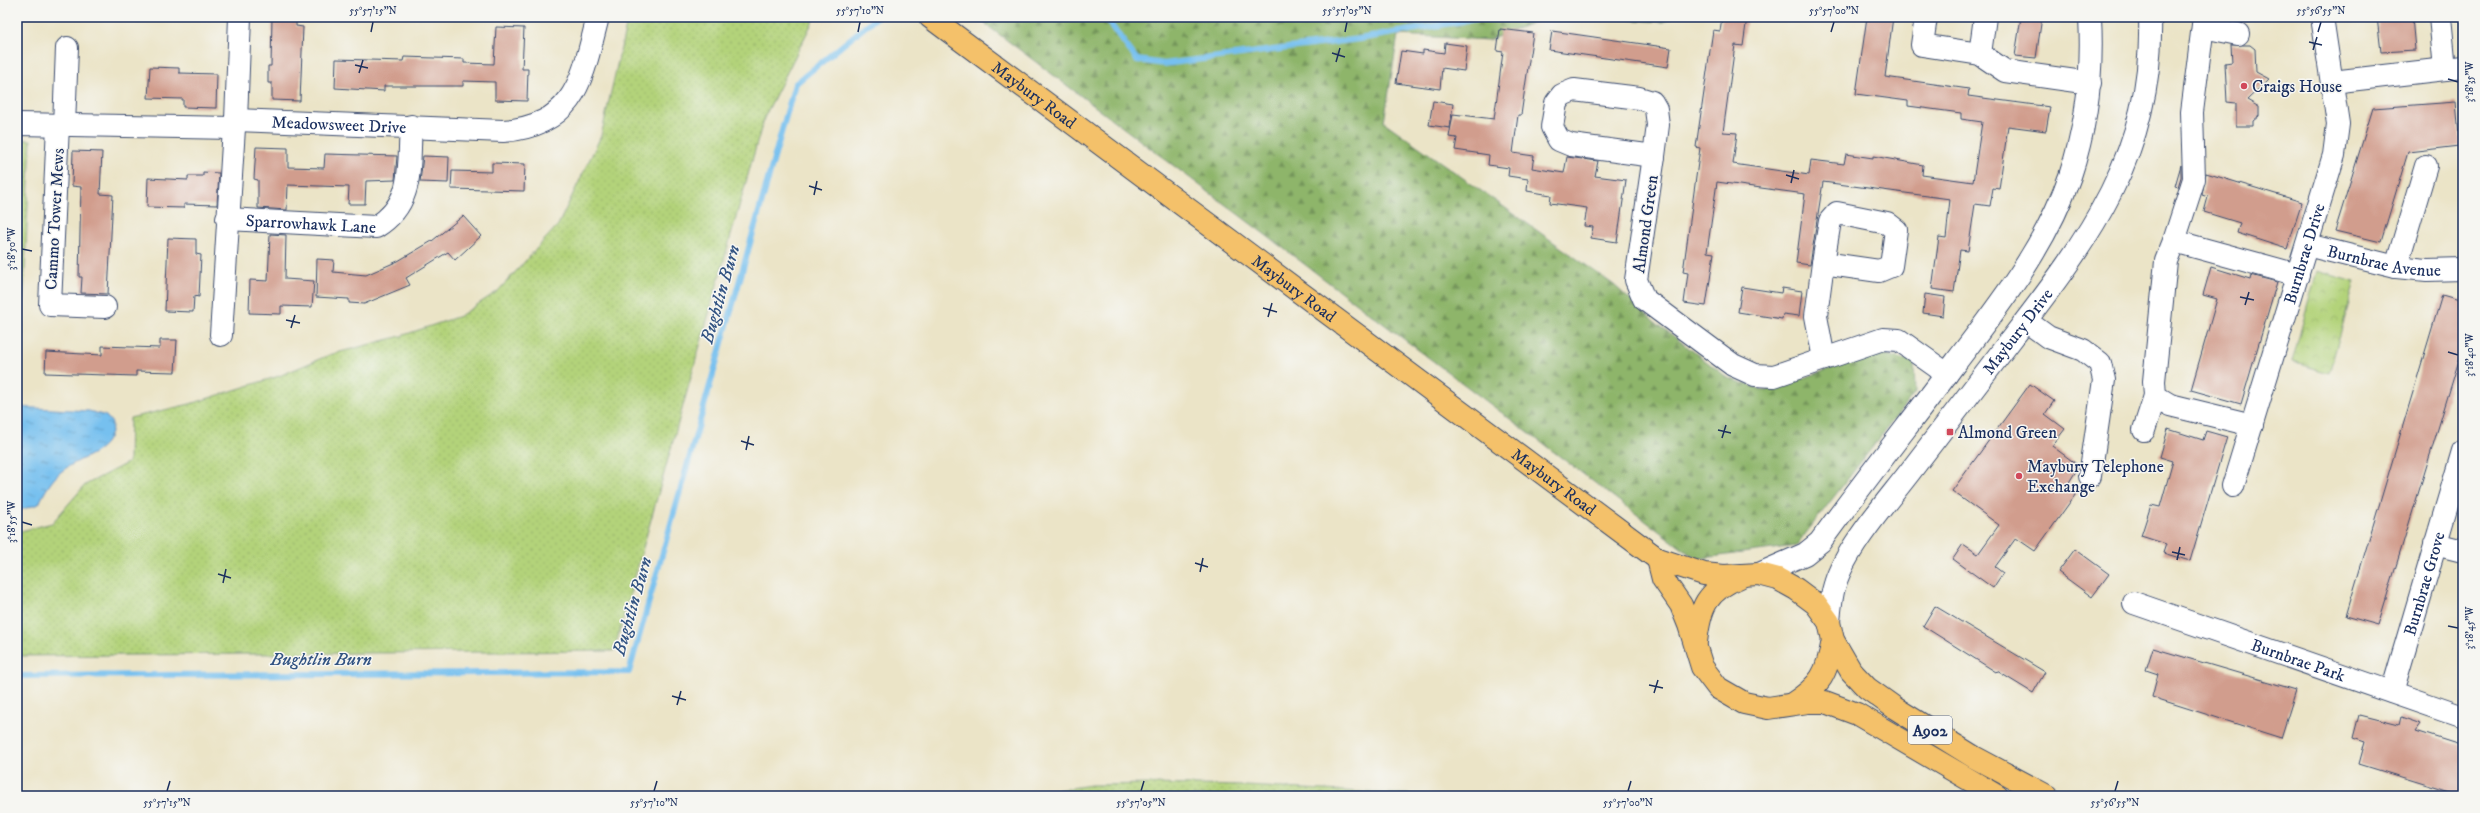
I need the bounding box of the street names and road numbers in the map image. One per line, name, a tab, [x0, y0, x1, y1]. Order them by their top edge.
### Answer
street label: Maybury Road	[987, 57, 1081, 134]
street label: Meadowsweet Drive	[271, 111, 407, 139]
street label: Cammo Tower Mews	[40, 147, 70, 291]
street label: Almond Green	[1628, 173, 1664, 275]
street label: Burnbrae Drive	[2279, 201, 2331, 307]
street label: Sparrowhawk Lane	[245, 210, 377, 239]
street label: Burnbrae Avenue	[2325, 240, 2441, 282]
street label: Maybury Road	[1247, 250, 1341, 328]
street label: Maybury Drive	[1978, 284, 2058, 379]
street label: Maybury Road	[1507, 444, 1601, 521]
street label: Burnbrae Grove	[2399, 529, 2451, 638]
street label: Burnbrae Park	[2248, 634, 2349, 688]
road number: A902	[1908, 716, 1952, 744]

